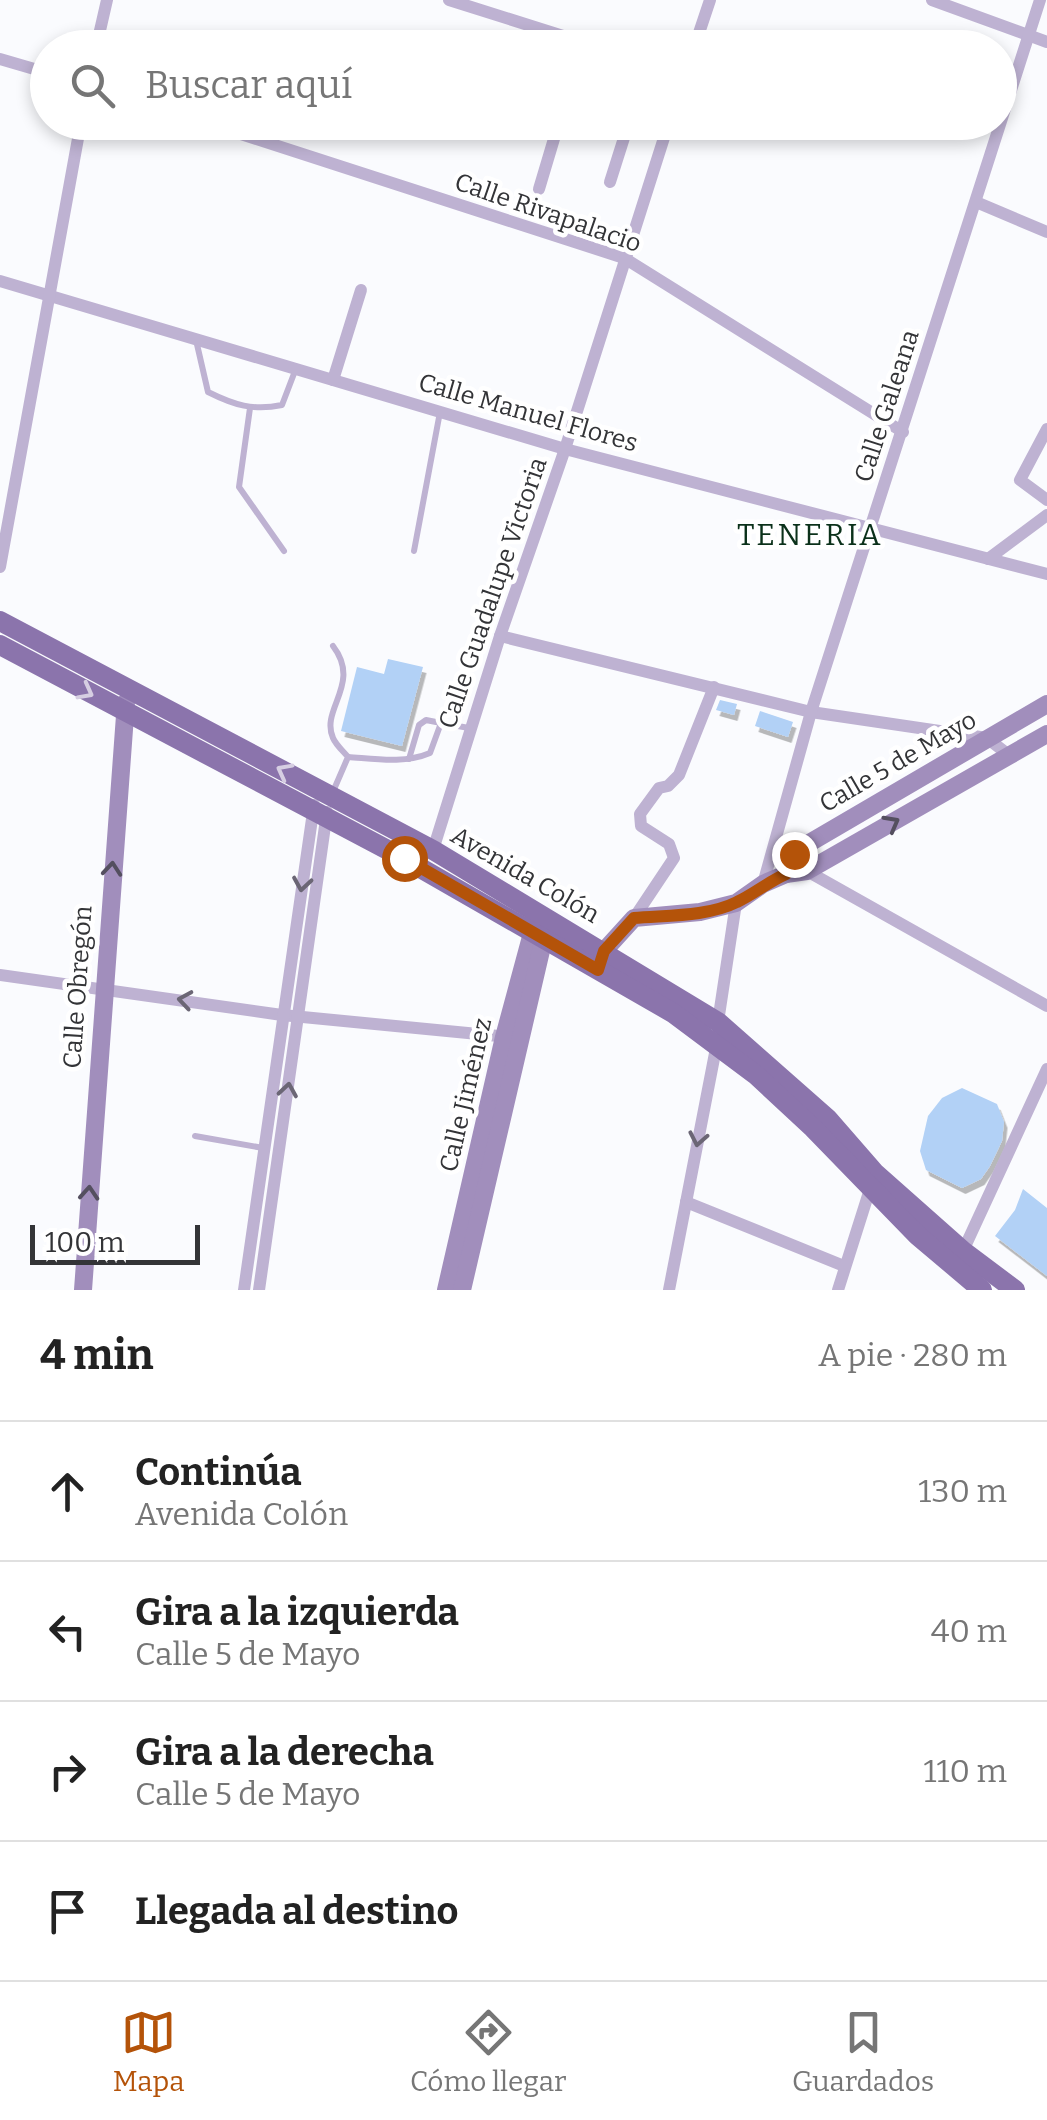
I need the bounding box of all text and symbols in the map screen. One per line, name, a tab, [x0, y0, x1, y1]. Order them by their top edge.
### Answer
search box	[30, 30, 1017, 140]
icon: search	[65, 58, 120, 113]
text: Buscar aquí	[145, 62, 352, 108]
street label: Calle Rivapalacio	[451, 167, 645, 259]
street label: Calle Galeana	[848, 326, 926, 486]
street label: Calle Manuel Flores	[415, 367, 641, 459]
street label: Calle Guadalupe Victoria	[432, 453, 554, 733]
district label: TENERIA	[737, 517, 883, 553]
one-way arrow	[75, 679, 93, 699]
street label: Calle 5 de Mayo	[814, 705, 982, 819]
one-way arrow	[276, 764, 294, 783]
one-way arrow	[881, 815, 899, 835]
street label: Avenida Colón	[445, 820, 605, 930]
route end	[772, 832, 818, 878]
route start	[382, 836, 428, 882]
one-way arrow	[101, 860, 122, 876]
one-way arrow	[292, 876, 313, 893]
street label: Calle Obregón	[57, 904, 99, 1069]
one-way arrow	[177, 991, 193, 1012]
street label: Calle Jiménez	[434, 1015, 498, 1175]
one-way arrow	[277, 1081, 298, 1098]
one-way arrow	[689, 1130, 710, 1147]
one-way arrow	[78, 1184, 99, 1200]
scale bar	[30, 1220, 200, 1264]
text: 100 m	[45, 1226, 125, 1259]
text: 4 min	[40, 1330, 154, 1380]
text: A pie · 280 m	[818, 1336, 1007, 1374]
text: Continúa	[135, 1449, 302, 1495]
icon: ahead	[40, 1464, 95, 1519]
text: 130 m	[918, 1472, 1007, 1510]
text: Avenida Colón	[135, 1495, 348, 1533]
text: Gira a la izquierda	[135, 1589, 459, 1635]
icon: left	[40, 1604, 95, 1659]
text: 40 m	[931, 1612, 1007, 1650]
text: Calle 5 de Mayo	[135, 1635, 360, 1673]
text: Gira a la derecha	[135, 1729, 434, 1775]
icon: right	[40, 1744, 95, 1799]
text: 110 m	[924, 1752, 1007, 1790]
text: Calle 5 de Mayo	[135, 1775, 360, 1813]
icon: arrive	[40, 1884, 95, 1939]
text: Llegada al destino	[135, 1888, 458, 1934]
tab: Mapa	[113, 2005, 185, 2098]
tab: Cómo llegar	[410, 2005, 566, 2098]
tab: Guardados	[792, 2005, 934, 2098]

